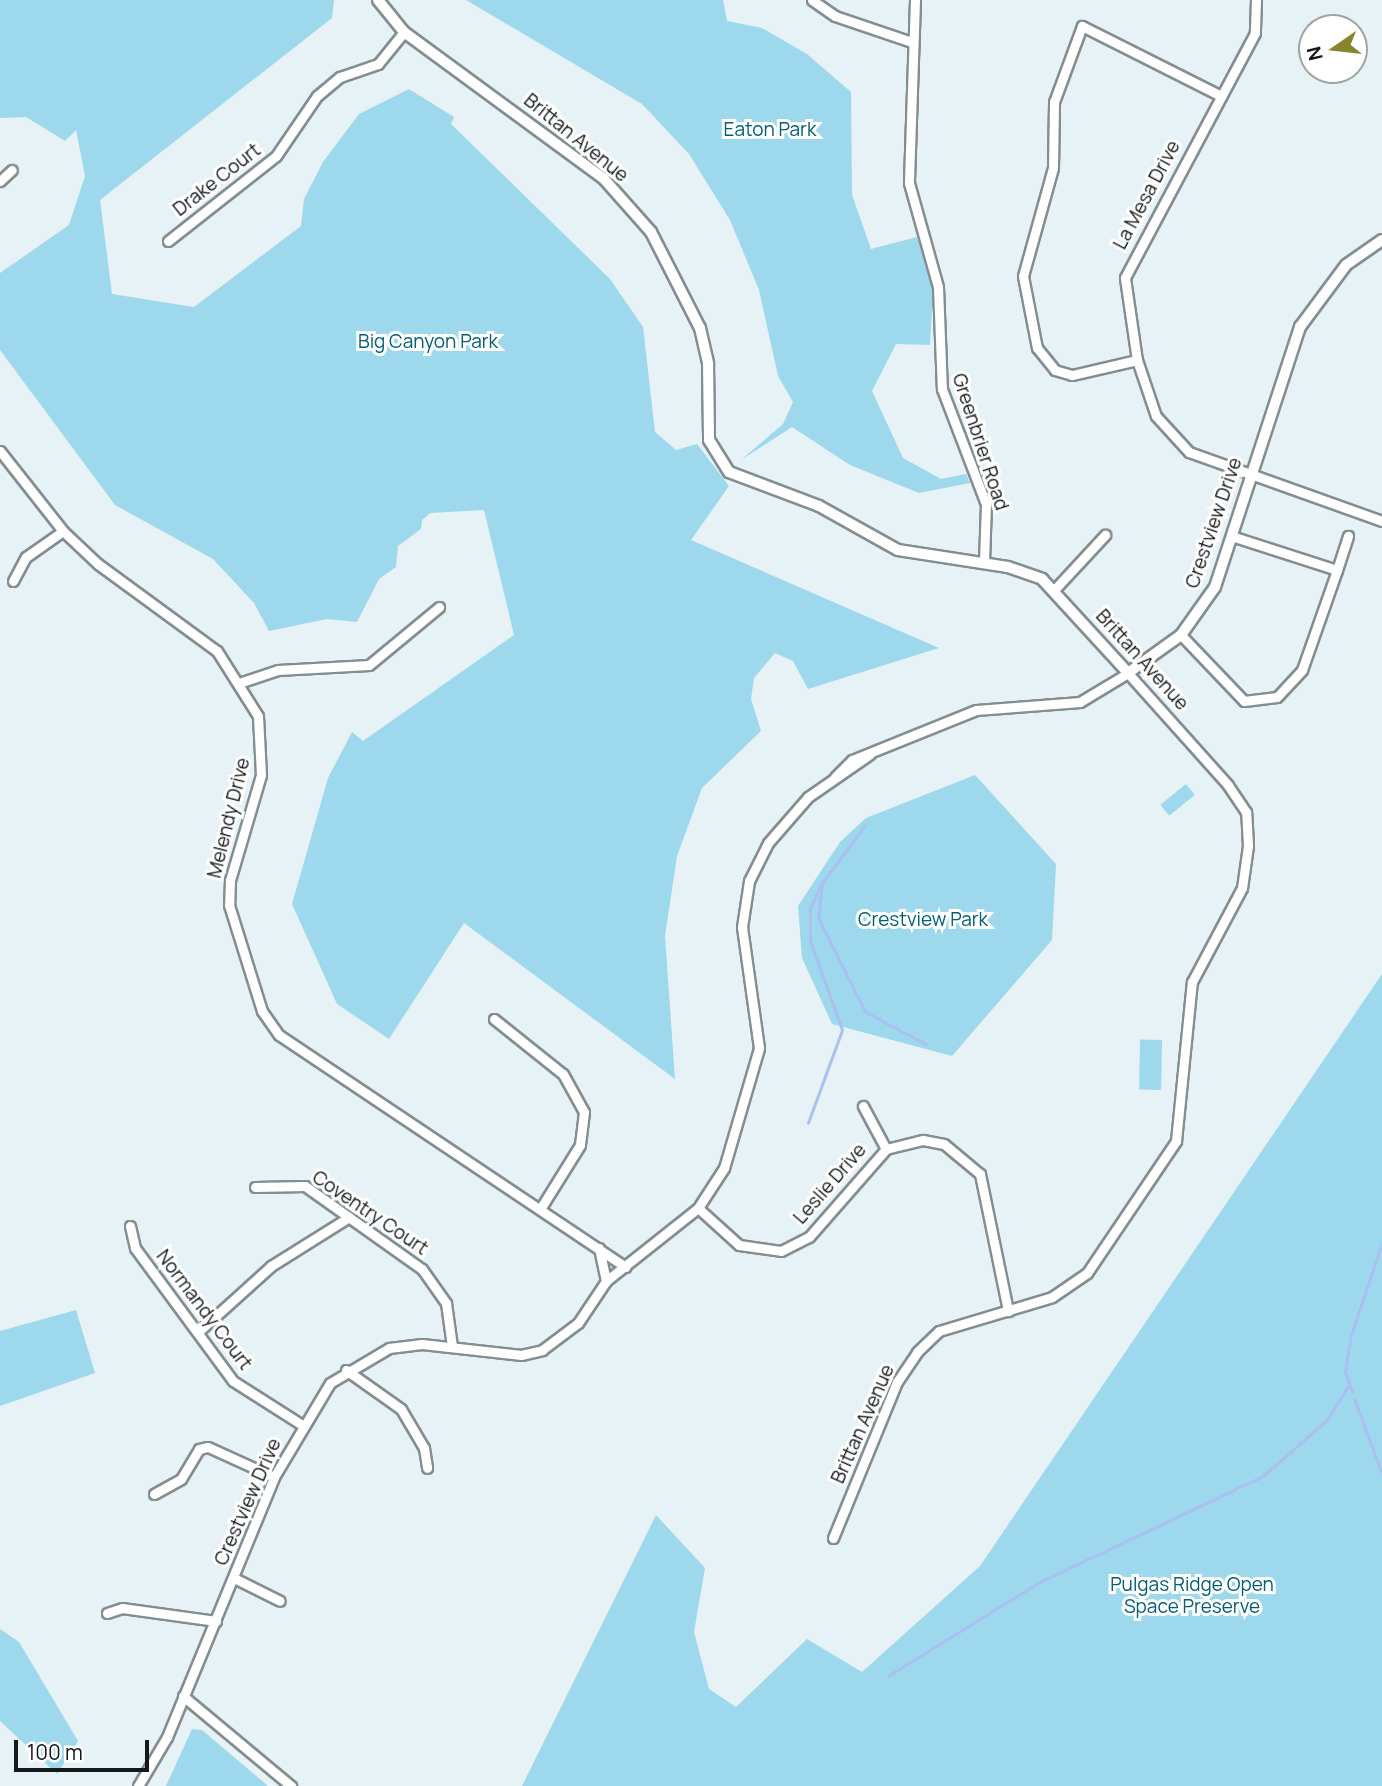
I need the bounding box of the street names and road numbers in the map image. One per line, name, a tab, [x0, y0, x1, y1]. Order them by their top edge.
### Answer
street label: Brittan Avenue	[519, 89, 633, 187]
street label: La Mesa Drive	[1109, 137, 1185, 253]
street label: Drake Court	[169, 139, 265, 221]
street label: Greenbrier Road	[947, 371, 1013, 513]
street label: Crestview Drive	[1181, 455, 1247, 591]
street label: Brittan Avenue	[1091, 605, 1193, 715]
street label: Melendy Drive	[203, 756, 255, 880]
street label: Leslie Drive	[789, 1139, 871, 1229]
street label: Coventry Court	[308, 1166, 432, 1260]
street label: Normandy Court	[151, 1245, 257, 1375]
street label: Brittan Avenue	[827, 1361, 899, 1487]
street label: Crestview Drive	[210, 1435, 286, 1569]

